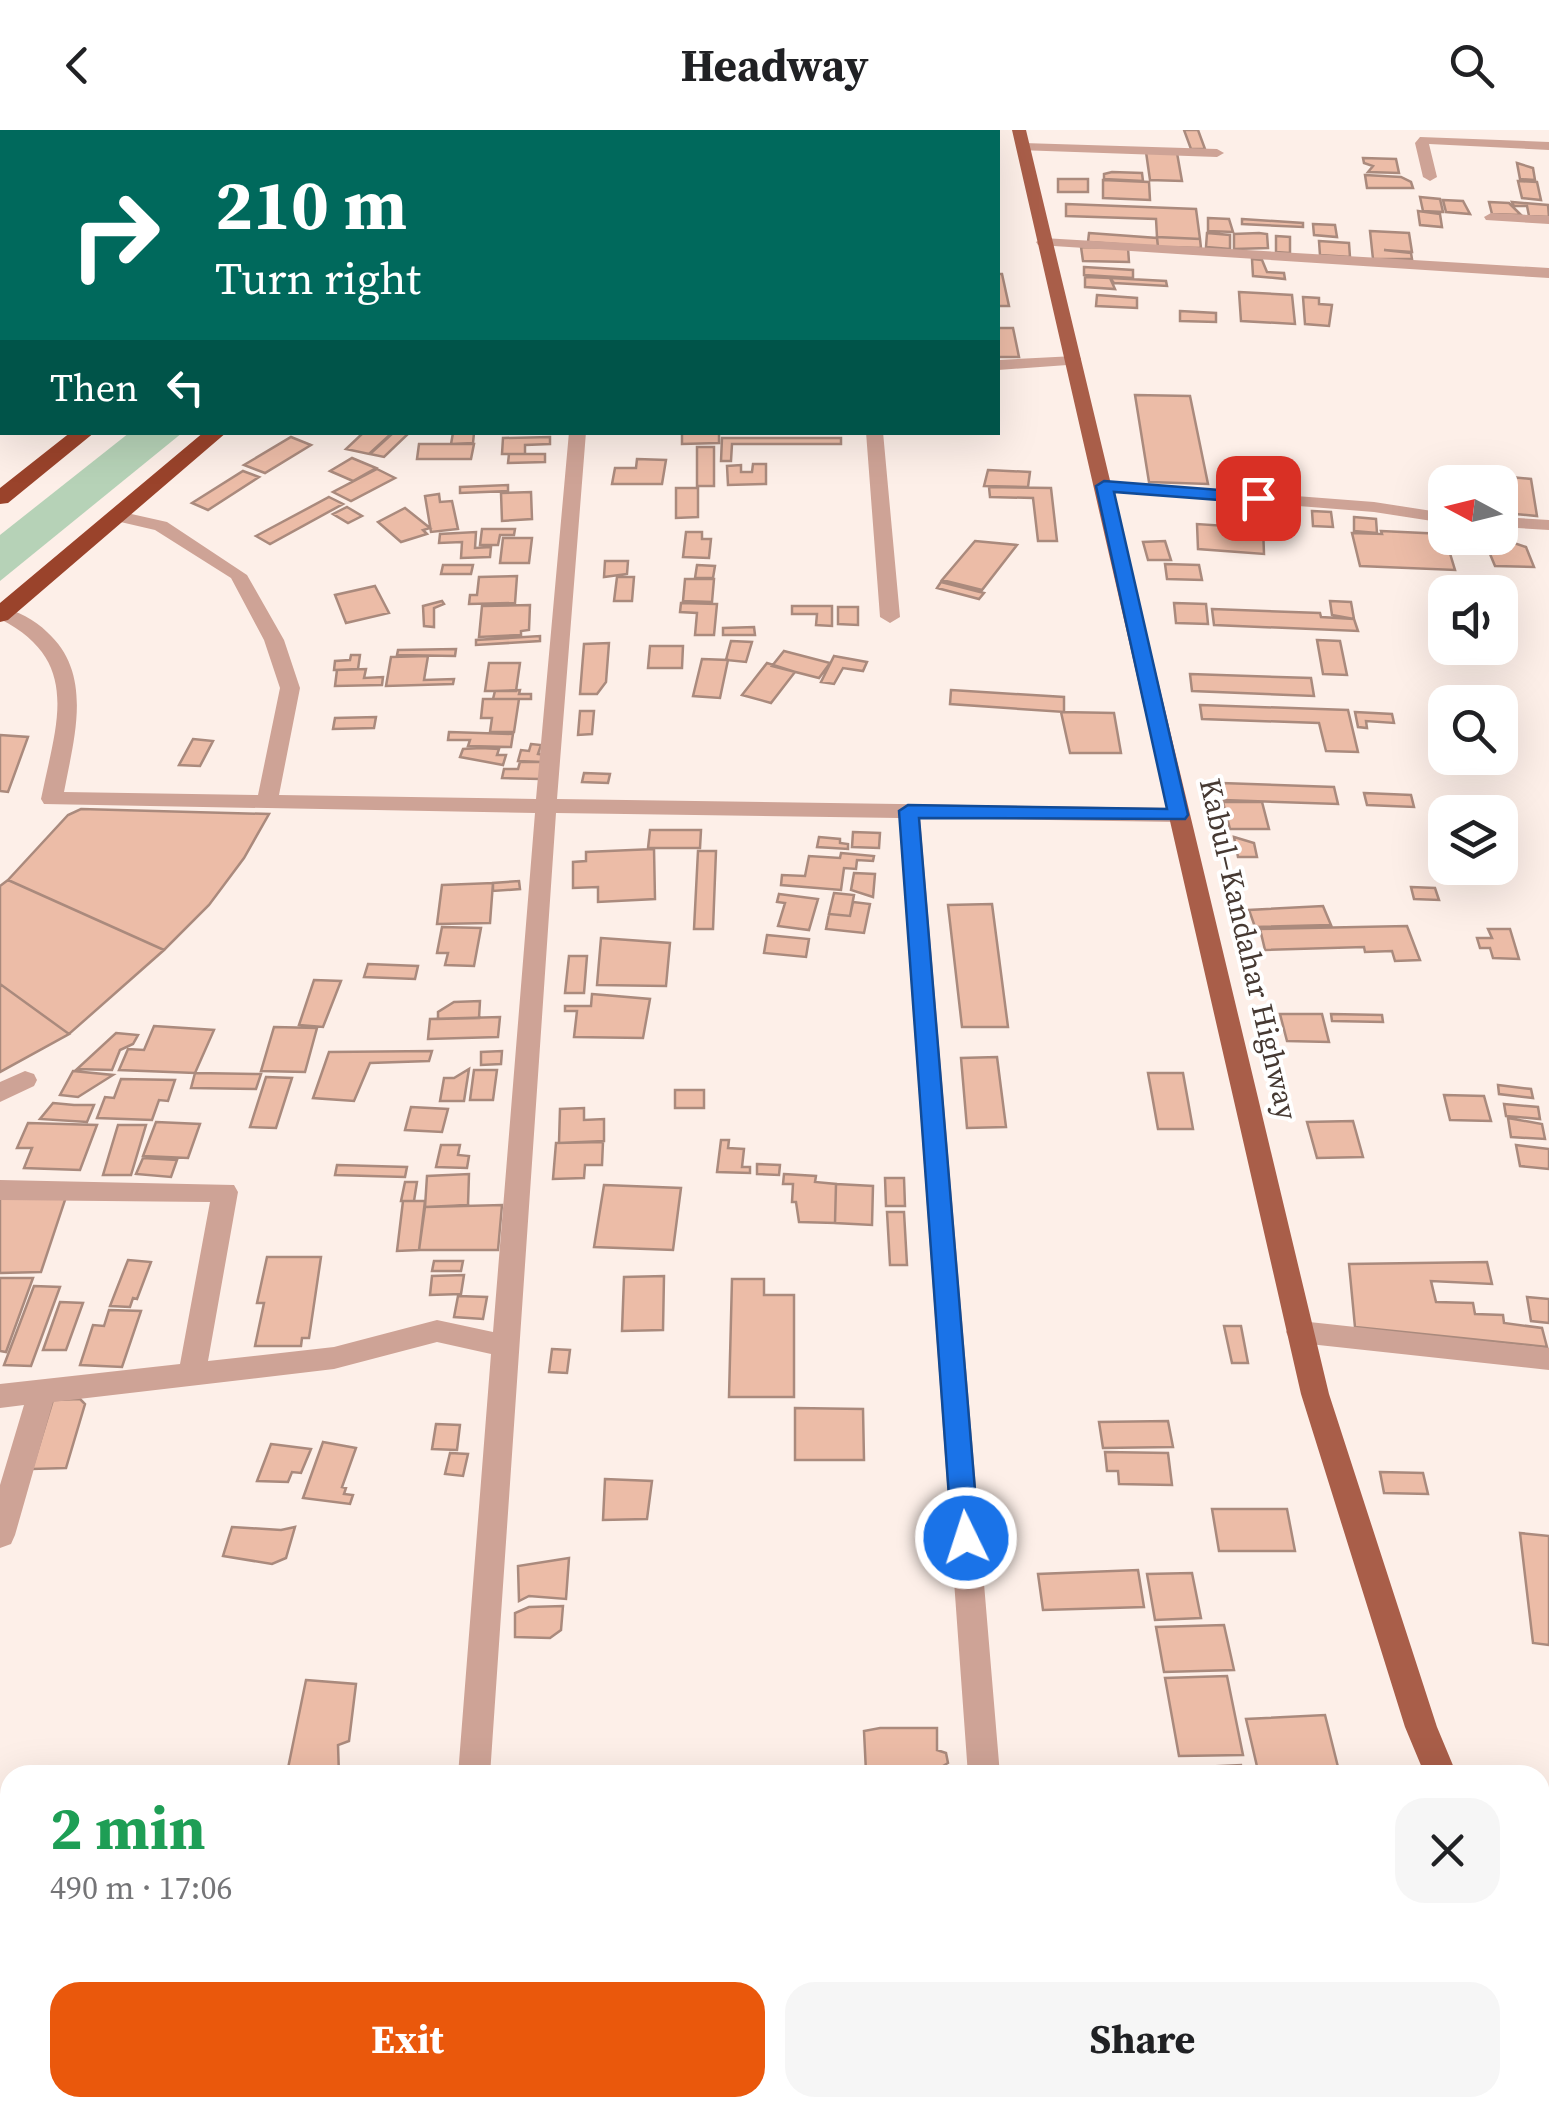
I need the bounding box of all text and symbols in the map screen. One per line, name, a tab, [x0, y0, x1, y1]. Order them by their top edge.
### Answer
text: Headway	[680, 34, 869, 96]
icon: back	[50, 38, 105, 93]
icon: search	[1444, 38, 1499, 93]
text: 210 m	[215, 156, 407, 252]
icon: right	[50, 170, 180, 300]
text: Turn right	[215, 247, 421, 309]
icon: left	[158, 360, 213, 415]
text: Then	[50, 362, 138, 414]
pin	[1216, 456, 1301, 541]
north arrow	[1428, 465, 1518, 555]
map controls	[1428, 465, 1518, 885]
icon: arrive	[1231, 471, 1286, 526]
button: sound	[1428, 575, 1518, 665]
button: search	[1428, 685, 1518, 775]
street label: Kabul–Kandahar Highway	[1190, 774, 1308, 1124]
button: layers	[1428, 795, 1518, 885]
position arrow	[914, 1486, 1018, 1590]
text: 2 min	[50, 1787, 206, 1869]
button: close	[1395, 1798, 1500, 1903]
text: 490 m · 17:06	[50, 1866, 232, 1910]
button: Exit	[50, 1982, 765, 2097]
button: Share	[785, 1982, 1500, 2097]

